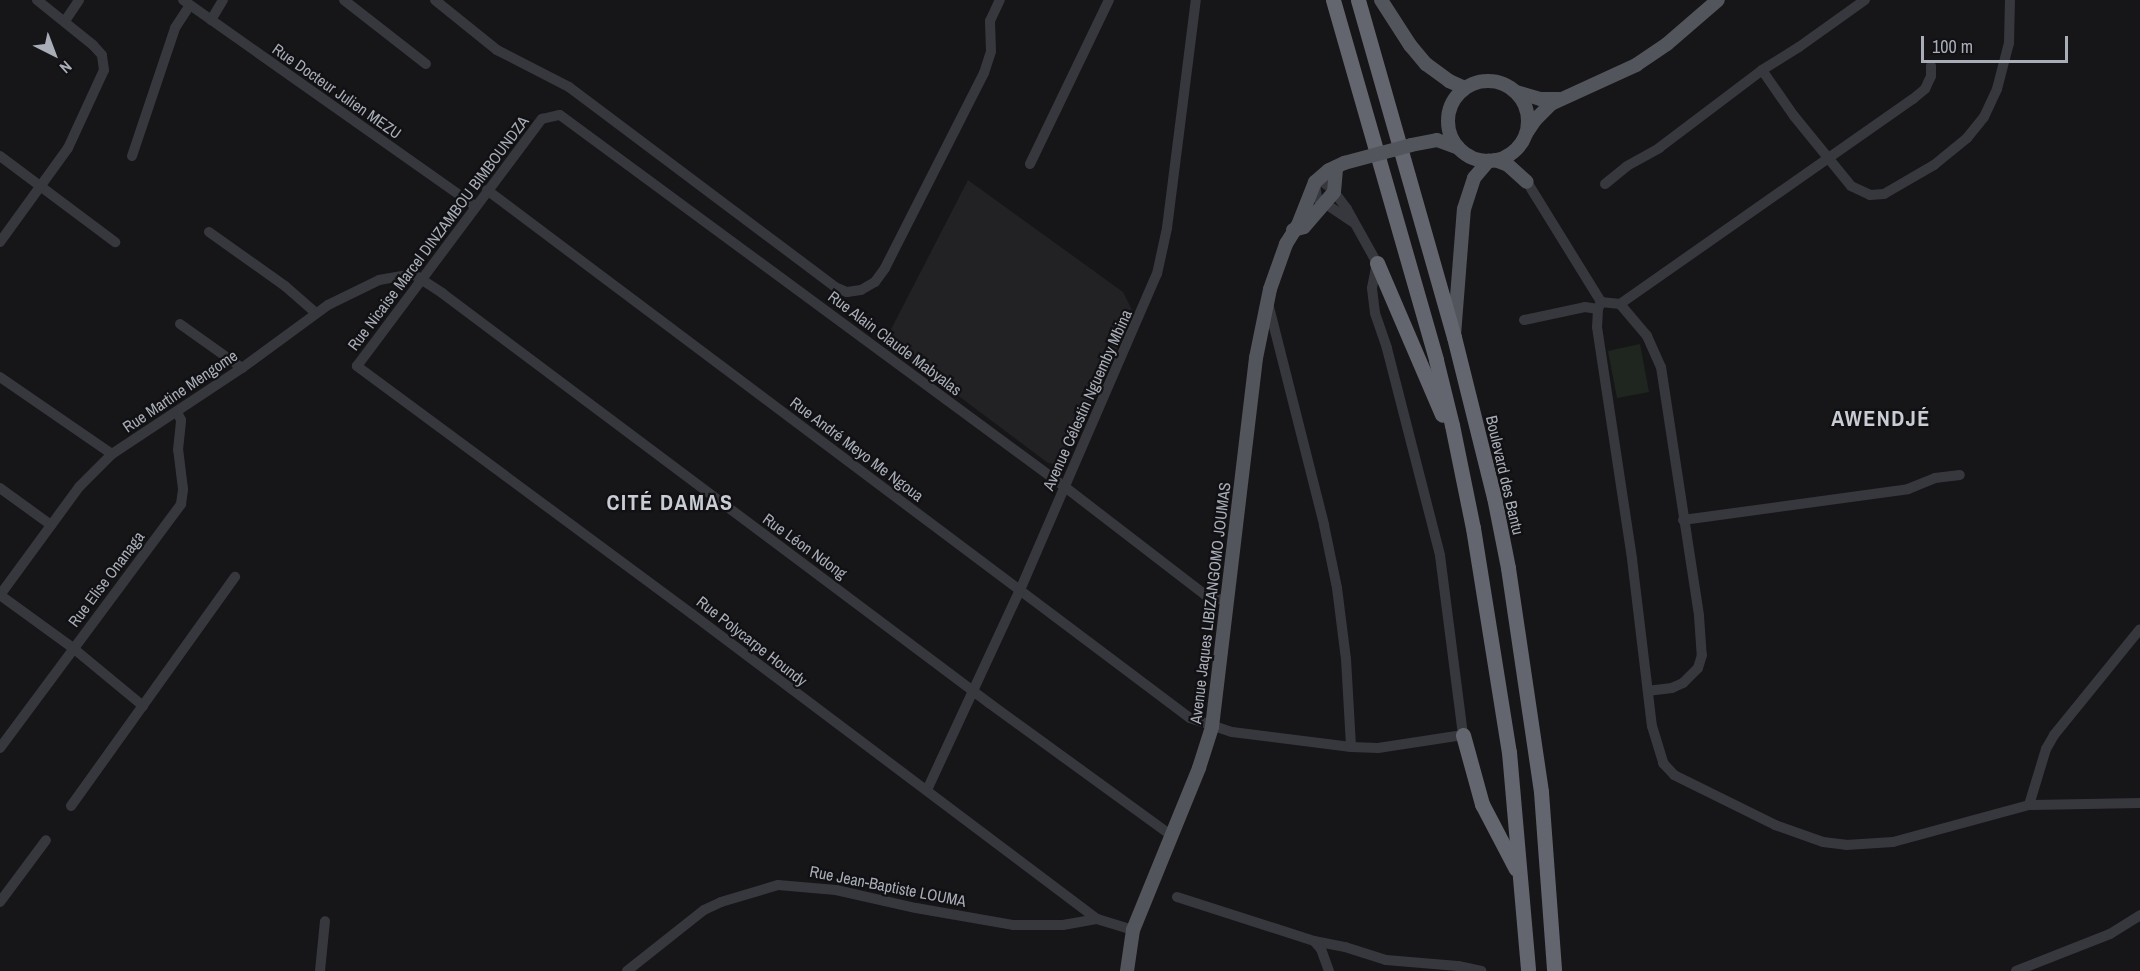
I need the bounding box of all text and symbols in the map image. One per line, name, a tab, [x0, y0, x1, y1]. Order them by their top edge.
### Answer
north arrow	[24, 24, 84, 84]
scale bar	[1924, 24, 2071, 62]
text: 100 m	[1932, 34, 1973, 59]
street label: Rue Docteur Julien MEZU	[269, 39, 405, 143]
text: N	[55, 56, 77, 79]
street label: Rue Nicaise Marcel DINZAMBOU BIMBOUNDZA	[343, 112, 533, 354]
street label: Rue Alain Claude Mabyalas	[824, 286, 966, 400]
street label: Avenue Célestin Nguemby Mbina	[1038, 307, 1136, 493]
street label: Rue Martine Mengome	[119, 346, 241, 436]
street label: Rue André Meyo Me Ngoua	[786, 392, 928, 506]
district label: AWENDJÉ	[1831, 406, 1931, 432]
street label: Boulevard des Bantu	[1482, 413, 1528, 537]
street label: Avenue Jaques LIBIZANGOMO JOUMAS	[1186, 481, 1234, 725]
district label: CITÉ DAMAS	[606, 490, 734, 516]
street label: Rue Léon Ndong	[759, 509, 851, 583]
street label: Rue Elise Onanaga	[64, 527, 148, 631]
street label: Rue Polycarpe Houndy	[693, 592, 811, 690]
street label: Rue Jean-Baptiste LOUMA	[808, 861, 968, 911]

